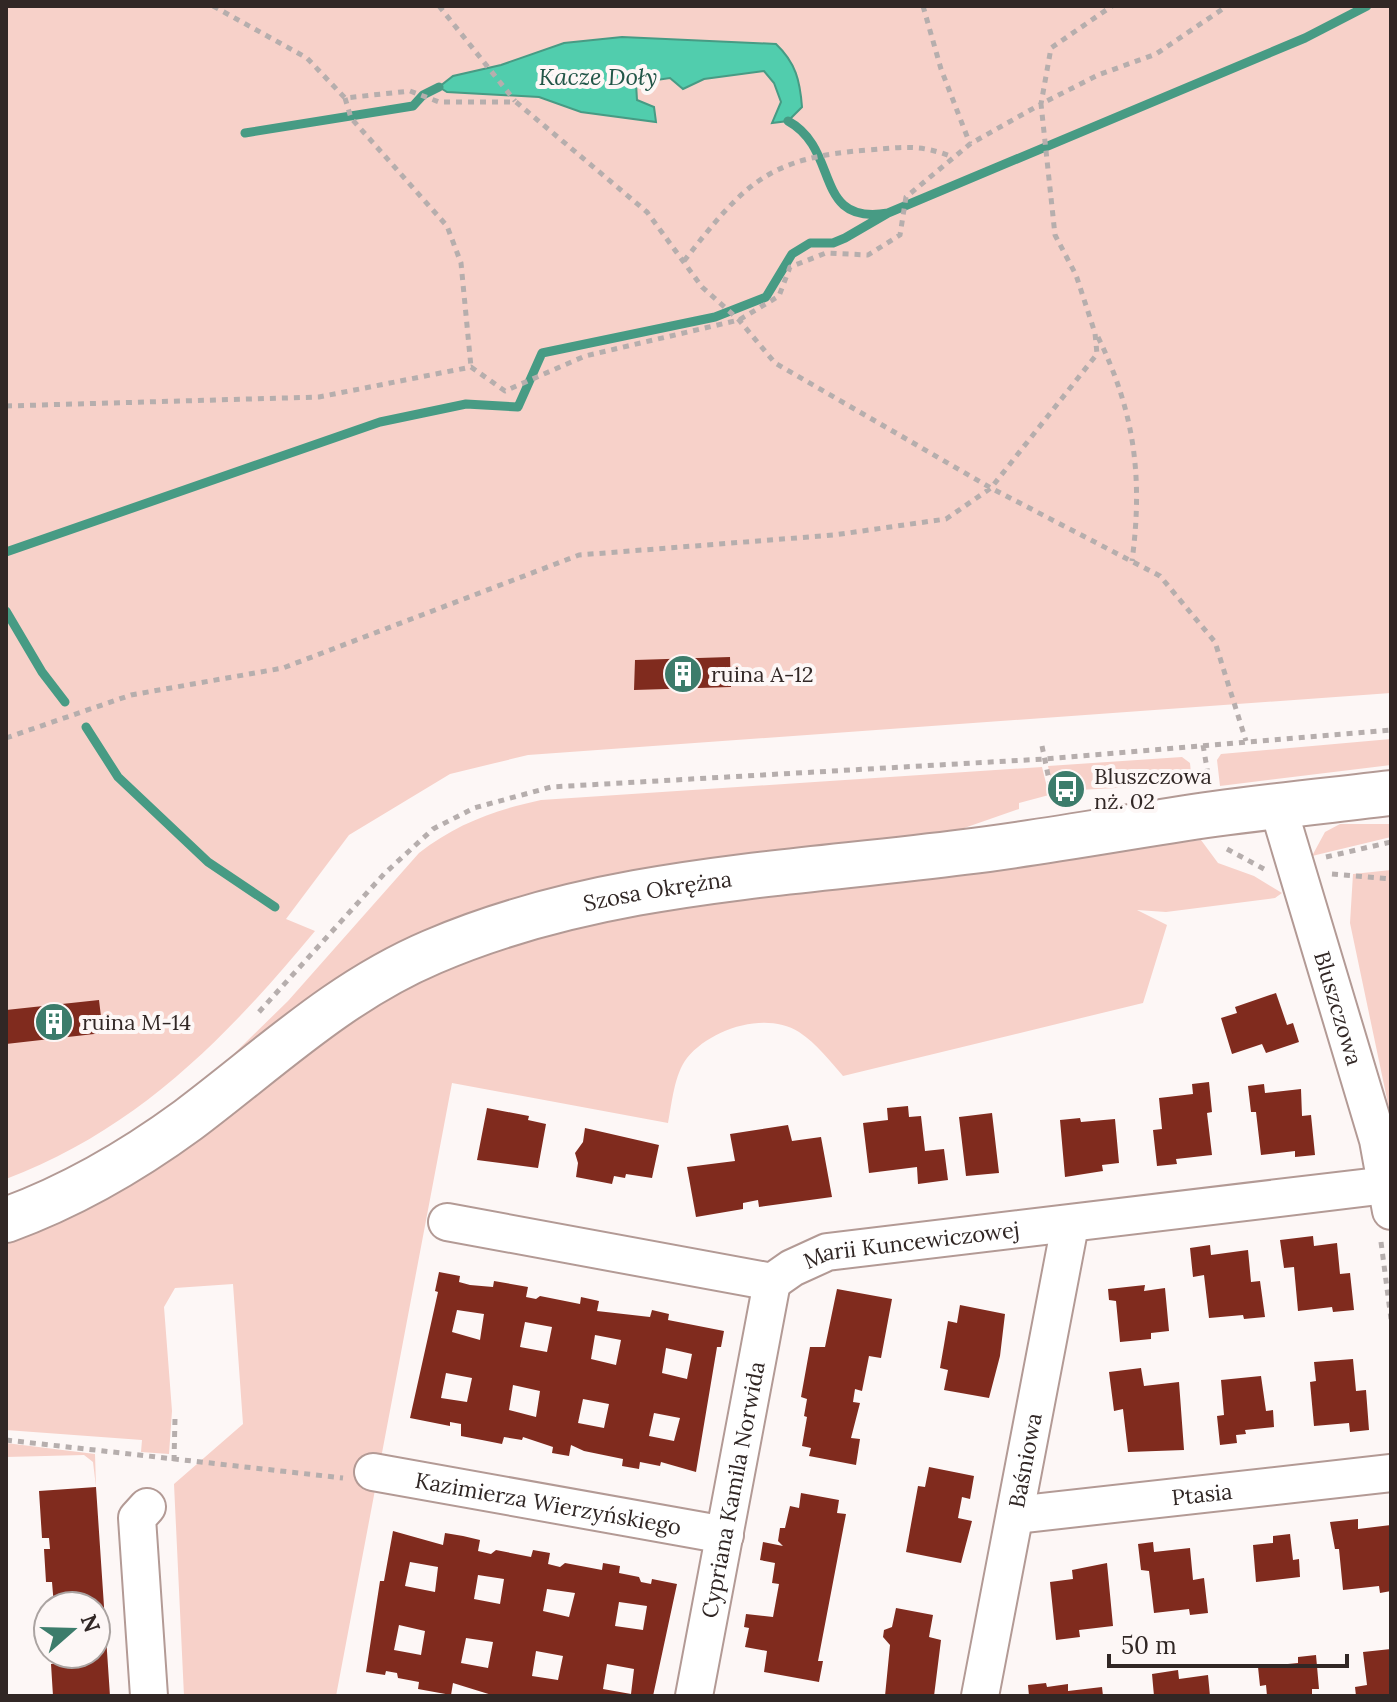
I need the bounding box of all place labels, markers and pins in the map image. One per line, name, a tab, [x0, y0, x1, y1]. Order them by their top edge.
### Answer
building icon: ruina A-12	[662, 653, 704, 695]
place label: ruina A-12	[711, 660, 814, 688]
place label: Bluszczowa nż. 02	[1094, 762, 1212, 815]
bus stop icon: Bluszczowa nż. 02	[1045, 768, 1087, 810]
building icon: ruina M-14	[33, 1001, 75, 1043]
place label: ruina M-14	[82, 1008, 191, 1036]

